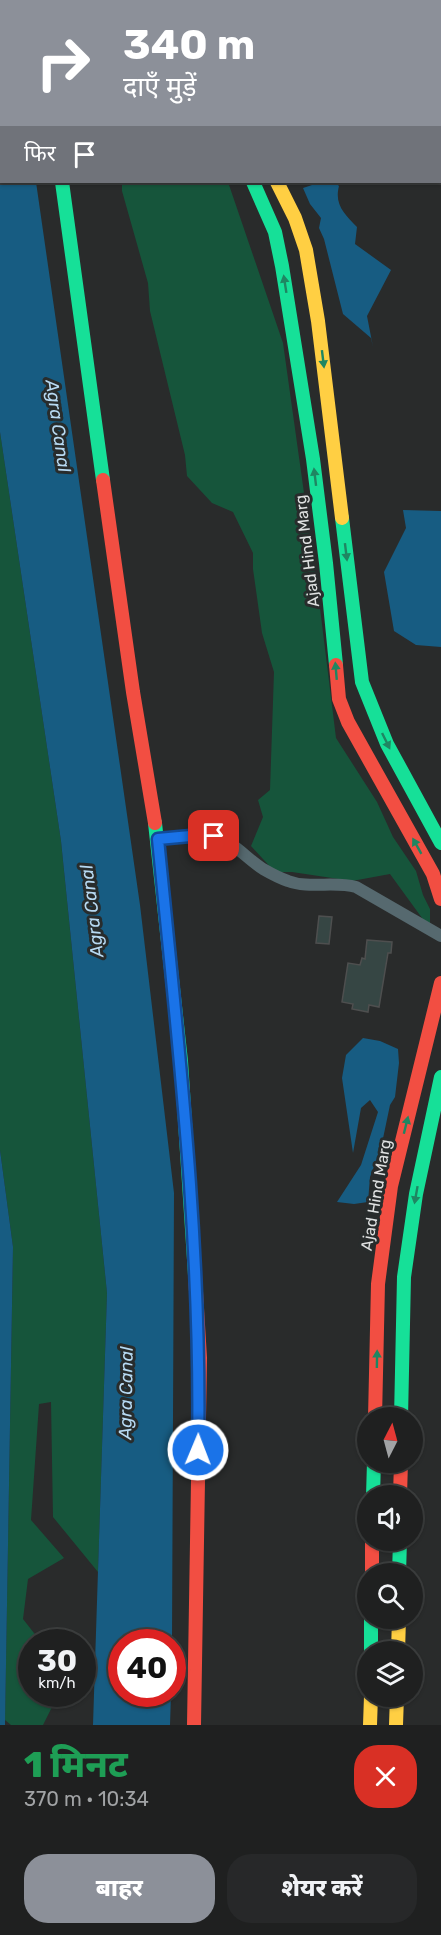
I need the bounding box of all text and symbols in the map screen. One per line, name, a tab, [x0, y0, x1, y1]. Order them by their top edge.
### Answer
text: 340 m	[123, 20, 255, 70]
icon: right	[24, 24, 102, 102]
text: दाएँ मुड़ें	[123, 71, 196, 103]
icon: arrive	[68, 138, 101, 171]
text: फिर	[24, 140, 56, 167]
one-way arrow	[281, 275, 290, 294]
one-way arrow	[318, 349, 328, 368]
water label: Agra Canal	[40, 377, 75, 474]
one-way arrow	[311, 468, 320, 487]
street label: Ajad Hind Marg	[291, 494, 323, 608]
one-way arrow	[341, 543, 351, 562]
one-way arrow	[331, 661, 341, 680]
one-way arrow	[382, 733, 391, 750]
pin	[188, 810, 239, 861]
icon: arrive	[197, 819, 230, 852]
one-way arrow	[412, 837, 422, 854]
water label: Agra Canal	[75, 863, 109, 959]
one-way arrow	[402, 1115, 412, 1134]
street label: Ajad Hind Marg	[357, 1138, 395, 1252]
one-way arrow	[411, 1186, 420, 1205]
water label: Agra Canal	[114, 1346, 138, 1441]
one-way arrow	[372, 1350, 381, 1369]
north arrow	[357, 1407, 423, 1473]
map controls	[357, 1407, 423, 1707]
position arrow	[166, 1418, 230, 1482]
button: sound	[357, 1485, 423, 1551]
button: search	[357, 1563, 423, 1629]
speed limit sign: 40	[108, 1629, 186, 1707]
button: layers	[357, 1641, 423, 1707]
text: 30	[37, 1643, 77, 1679]
text: km/h	[38, 1674, 76, 1692]
text: 1 मिनट	[24, 1743, 128, 1786]
button: close	[354, 1745, 417, 1808]
text: 370 m · 10:34	[24, 1787, 149, 1811]
button: बाहर	[24, 1854, 215, 1923]
button: शेयर करें	[227, 1854, 417, 1923]

